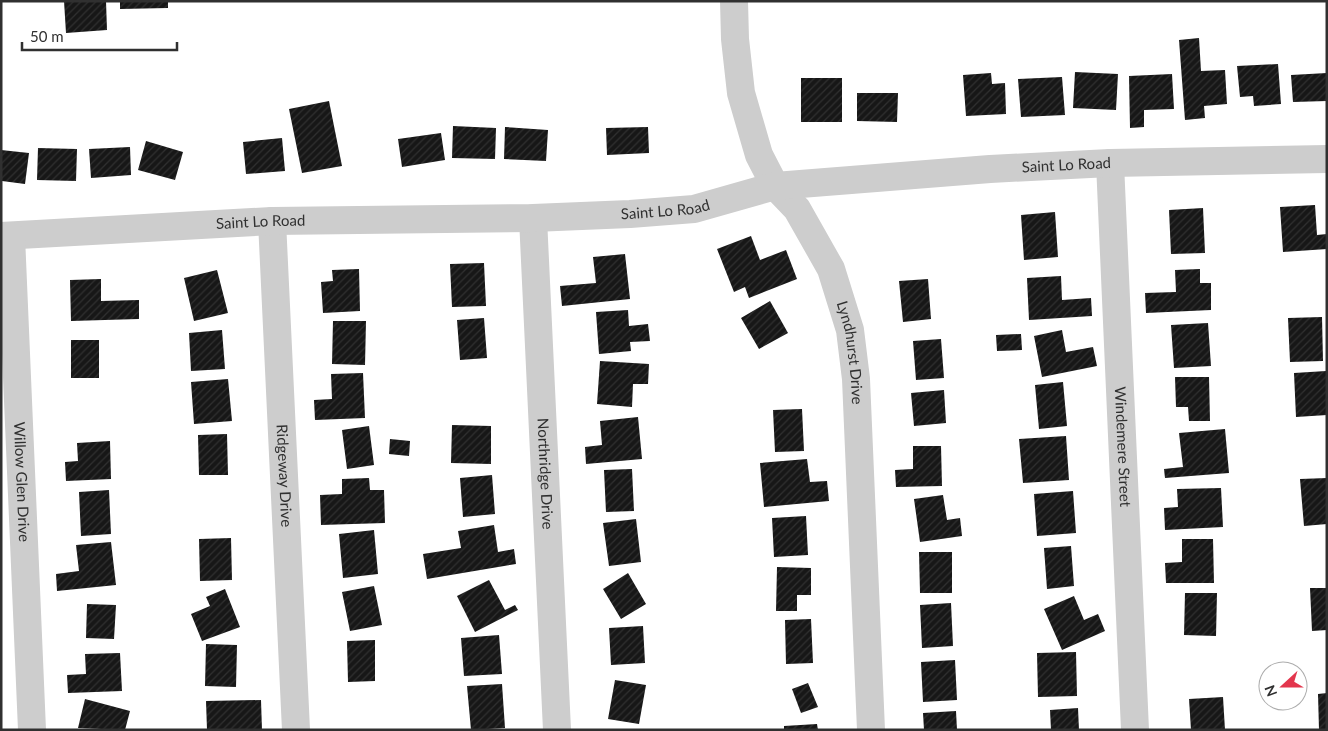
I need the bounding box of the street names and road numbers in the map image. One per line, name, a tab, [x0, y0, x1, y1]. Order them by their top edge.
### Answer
street label: Saint Lo Road	[1021, 153, 1111, 175]
street label: Saint Lo Road	[620, 195, 712, 222]
street label: Saint Lo Road	[215, 211, 305, 232]
street label: Lyndhurst Drive	[834, 299, 867, 405]
street label: Windemere Street	[1112, 386, 1135, 508]
street label: Northridge Drive	[534, 417, 558, 530]
street label: Willow Glen Drive	[11, 421, 34, 542]
street label: Ridgeway Drive	[274, 424, 296, 528]

